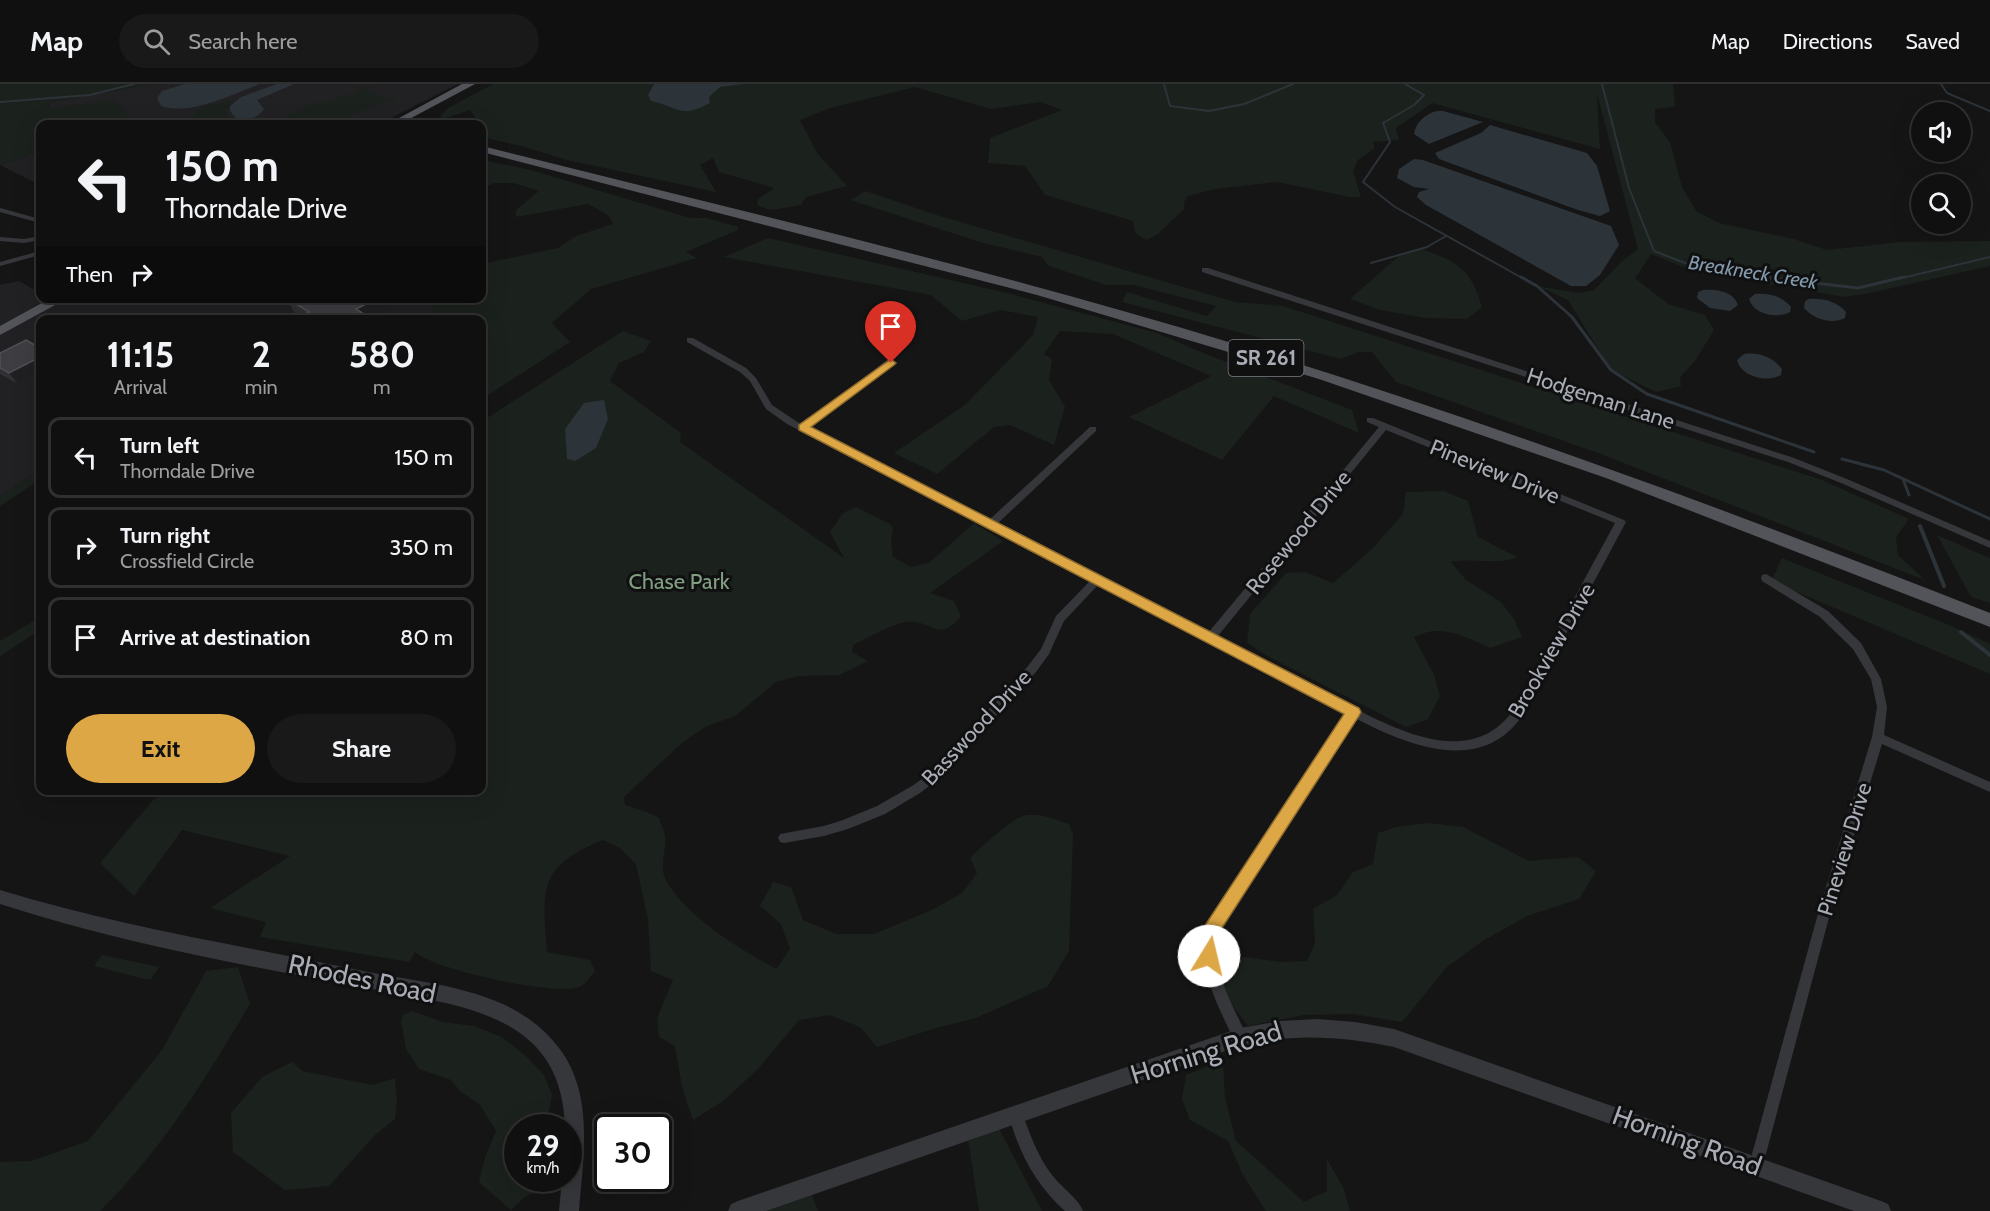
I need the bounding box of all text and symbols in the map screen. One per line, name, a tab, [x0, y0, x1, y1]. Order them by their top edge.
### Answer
search box	[119, 14, 539, 68]
text: Map	[30, 24, 83, 58]
icon: search	[140, 25, 173, 58]
text: Search here	[188, 28, 297, 55]
text: Map	[1711, 29, 1750, 54]
text: Directions	[1783, 29, 1872, 54]
text: Saved	[1905, 29, 1960, 54]
map controls	[1911, 102, 1971, 234]
button: sound	[1911, 102, 1971, 162]
text: 150 m	[165, 140, 279, 192]
icon: left	[66, 144, 144, 222]
button: search	[1911, 174, 1971, 234]
text: Thorndale Drive	[165, 192, 347, 225]
water label: Breakneck Creek	[1687, 250, 1821, 294]
icon: right	[125, 258, 158, 291]
text: Then	[66, 261, 113, 288]
pin	[865, 301, 916, 363]
icon: arrive	[874, 310, 907, 343]
text: 11:15	[107, 332, 174, 376]
text: 2	[252, 332, 271, 376]
text: 580	[349, 332, 415, 376]
road number: SR 261	[1228, 340, 1304, 376]
street label: Hodgeman Lane	[1523, 362, 1678, 435]
text: Arrival	[114, 375, 167, 399]
text: min	[245, 375, 278, 399]
text: m	[373, 375, 391, 399]
text: Turn left	[120, 432, 199, 459]
street label: Pineview Drive	[1426, 433, 1564, 510]
icon: left	[69, 441, 102, 474]
text: 150 m	[394, 444, 453, 471]
text: Thorndale Drive	[120, 459, 255, 483]
street label: Rosewood Drive	[1240, 465, 1357, 600]
text: Turn right	[120, 522, 210, 549]
icon: right	[69, 531, 102, 564]
text: 350 m	[390, 534, 453, 561]
text: Crossfield Circle	[120, 549, 254, 573]
park label: Chase Park	[628, 568, 730, 595]
street label: Brookview Drive	[1502, 578, 1601, 722]
icon: arrive	[69, 621, 102, 654]
text: Arrive at destination	[120, 624, 310, 651]
text: 80 m	[400, 624, 453, 651]
street label: Basswood Drive	[916, 664, 1037, 791]
button: Exit	[66, 714, 255, 783]
button: Share	[267, 714, 456, 783]
street label: Pineview Drive	[1811, 779, 1878, 919]
position arrow	[1177, 924, 1241, 988]
street label: Rhodes Road	[285, 947, 439, 1010]
street label: Horning Road	[1126, 1014, 1285, 1091]
street label: Horning Road	[1608, 1098, 1766, 1183]
speed limit sign: 30	[594, 1114, 672, 1192]
text: 29	[527, 1127, 559, 1164]
text: km/h	[527, 1159, 559, 1177]

